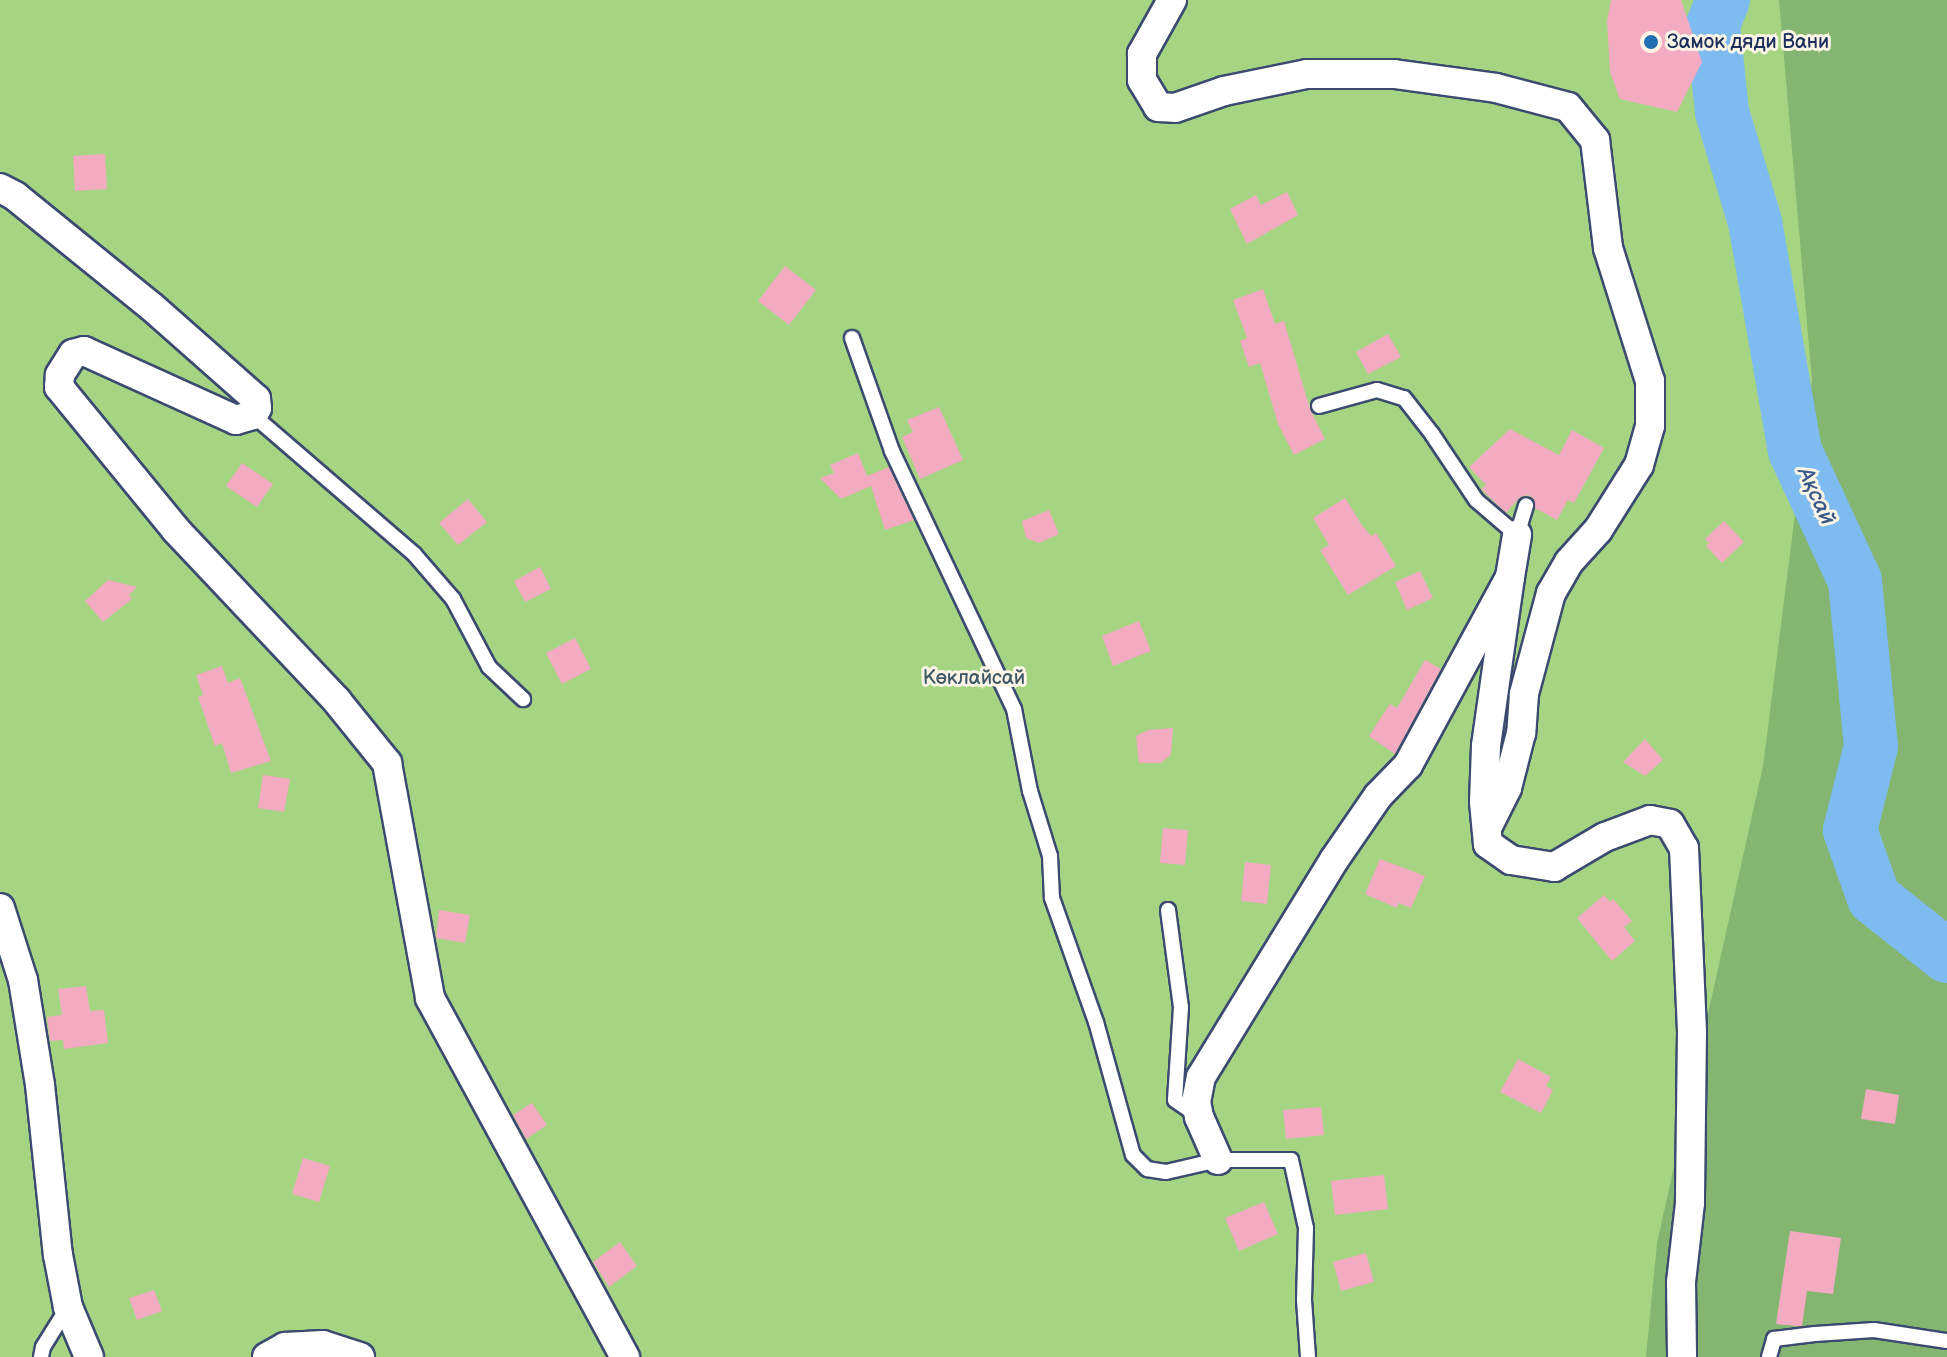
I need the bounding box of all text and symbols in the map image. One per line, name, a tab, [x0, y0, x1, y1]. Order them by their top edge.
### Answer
place label: Замок дяди Вани	[1667, 30, 1829, 54]
marker: Замок дяди Вани	[1642, 33, 1660, 51]
water label: Ақсай	[1791, 463, 1841, 529]
park label: Көклайсай	[923, 666, 1025, 690]

